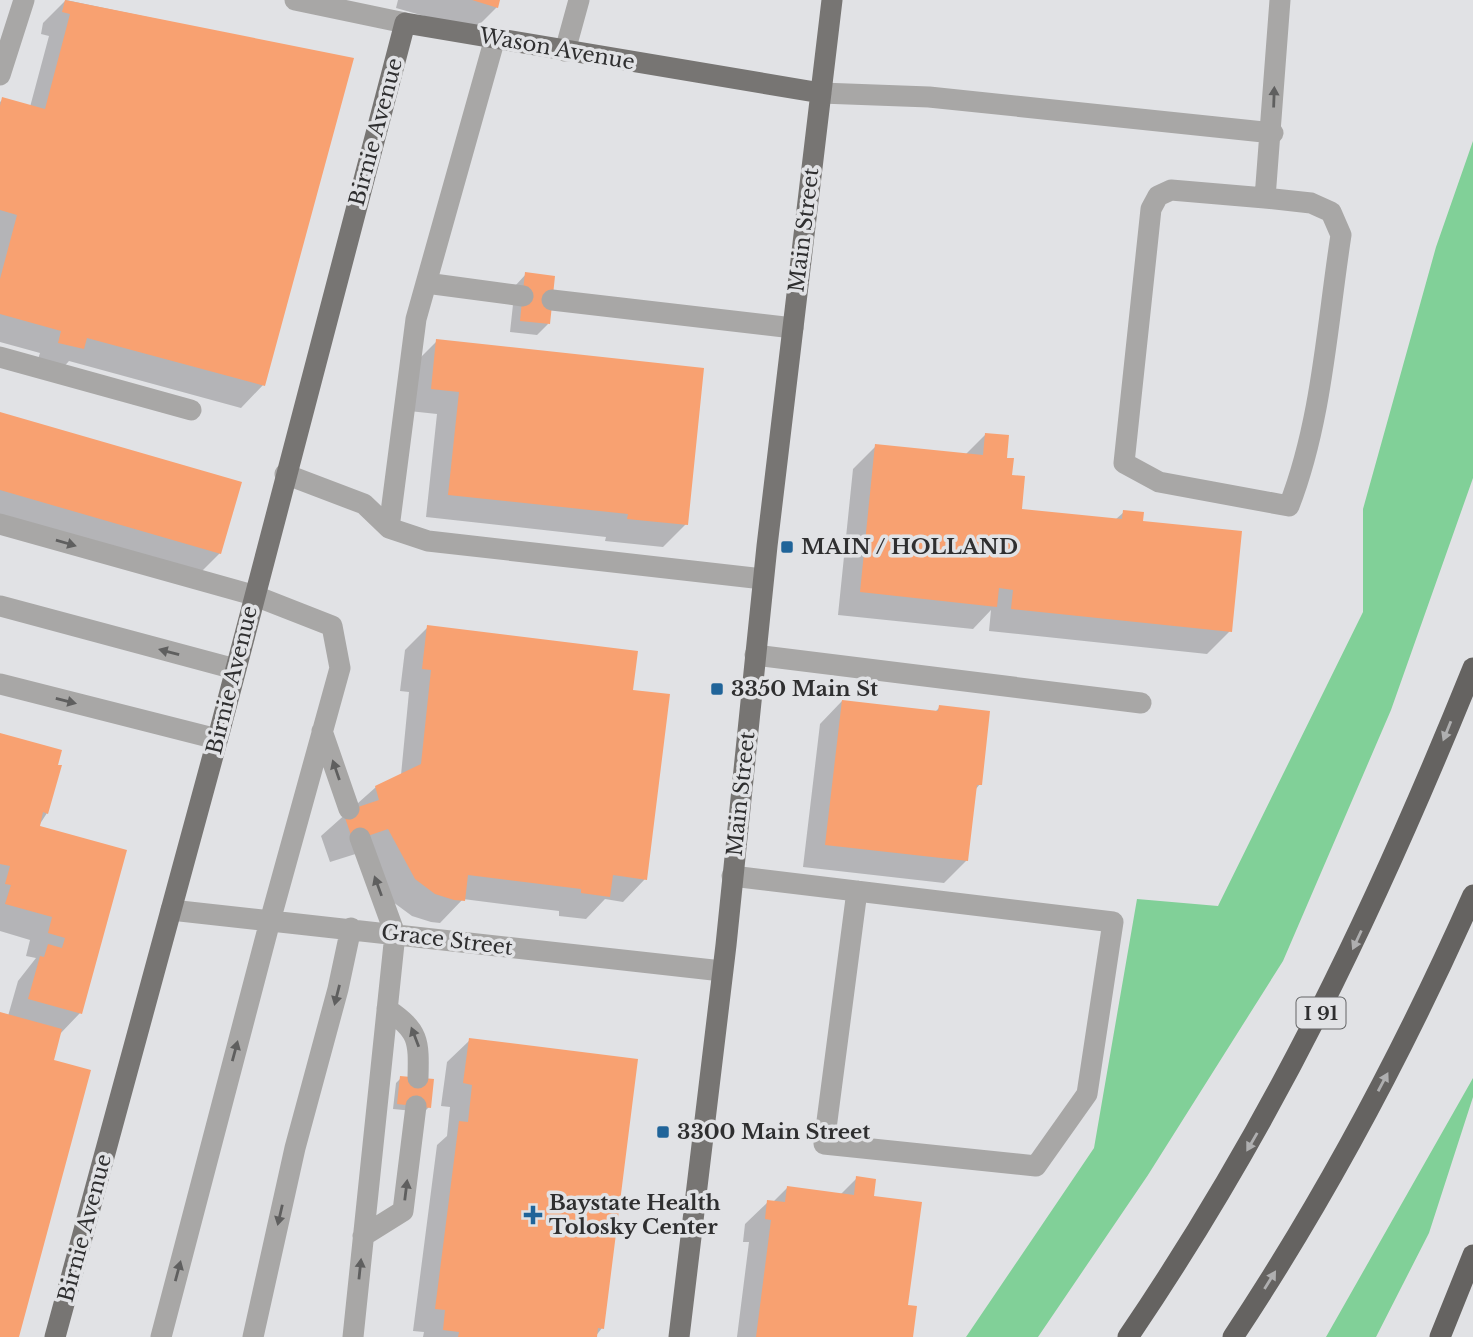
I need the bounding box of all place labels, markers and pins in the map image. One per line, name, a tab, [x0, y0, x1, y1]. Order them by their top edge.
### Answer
place label: MAIN / HOLLAND	[801, 534, 1018, 560]
marker: MAIN / HOLLAND	[779, 539, 795, 555]
place label: 3350 Main St	[731, 676, 878, 702]
marker: 3350 Main St	[709, 681, 725, 697]
place label: 3300 Main Street	[677, 1119, 870, 1145]
marker: 3300 Main Street	[655, 1124, 671, 1140]
place label: Baystate Health Tolosky Center	[549, 1190, 720, 1240]
marker: Baystate Health Tolosky Center	[523, 1205, 543, 1225]

